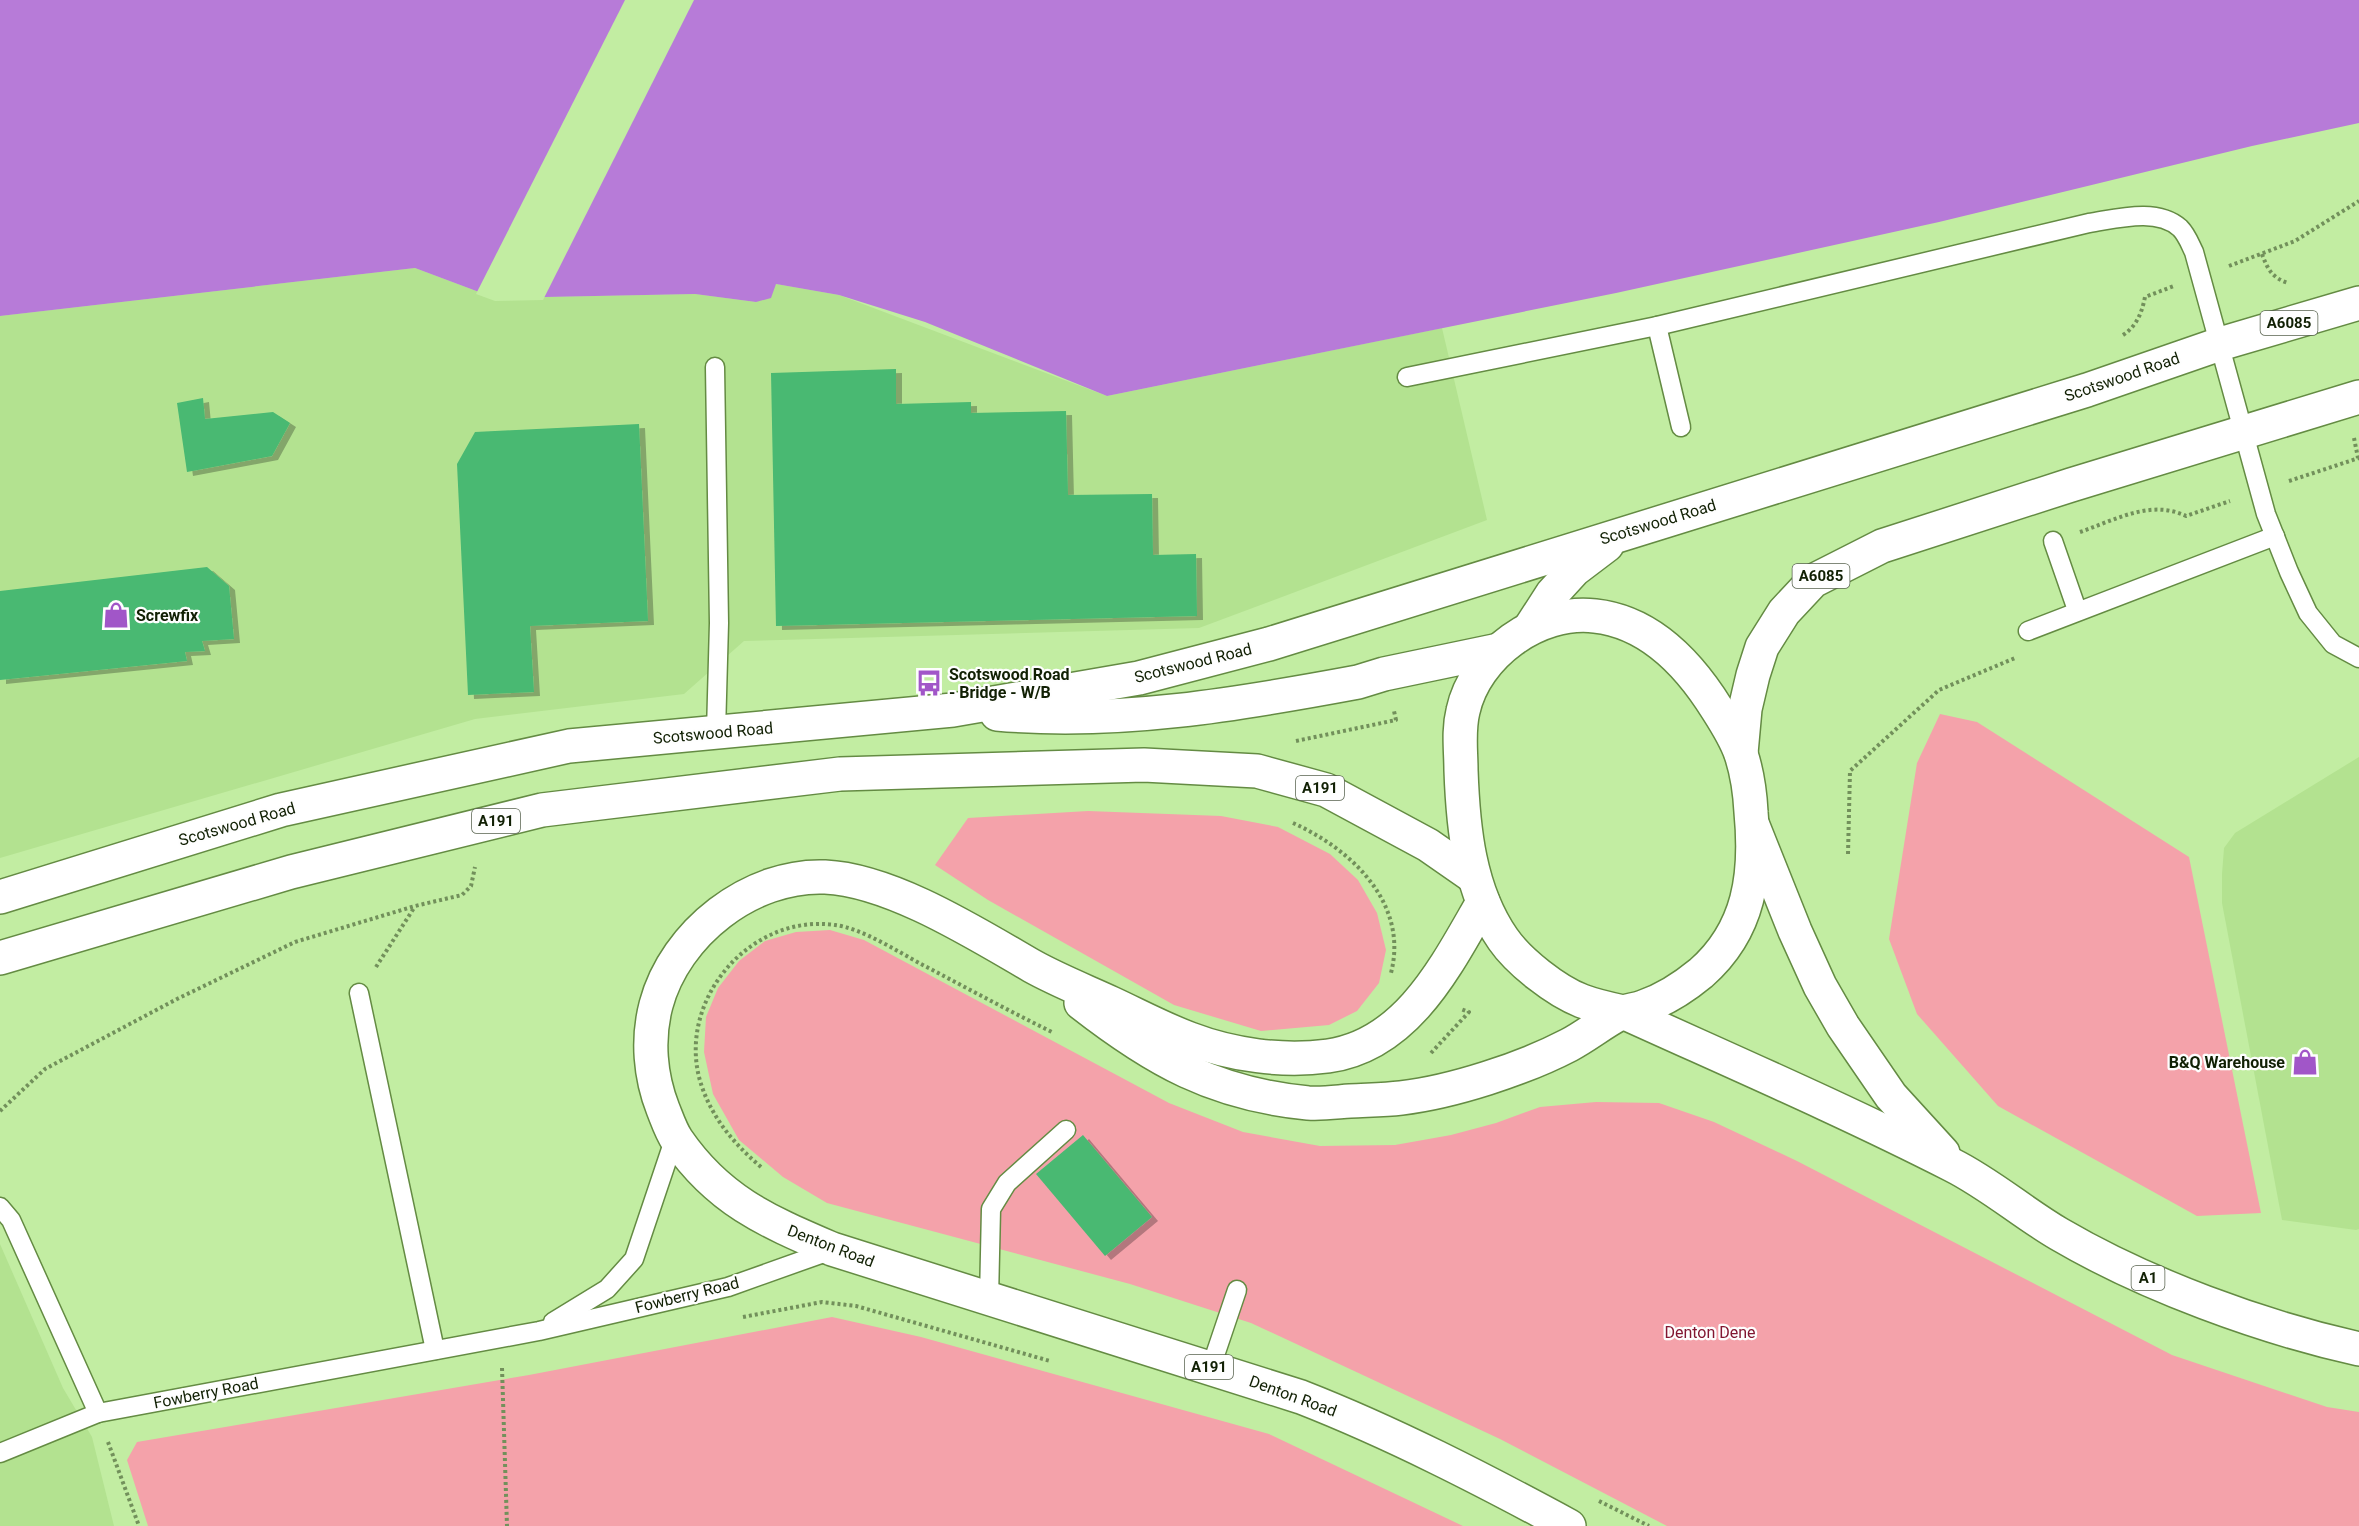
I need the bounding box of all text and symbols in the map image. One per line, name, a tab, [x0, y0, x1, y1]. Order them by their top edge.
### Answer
road number: A6085	[2260, 311, 2318, 335]
street label: Scotswood Road	[2062, 348, 2182, 406]
street label: Scotswood Road	[1598, 495, 1718, 549]
road number: A6085	[1792, 564, 1850, 588]
shop icon: Screwfix	[101, 600, 131, 630]
place label: Screwfix	[136, 606, 199, 625]
street label: Scotswood Road	[1132, 639, 1254, 687]
place label: Scotswood Road - Bridge - W/B	[949, 665, 1070, 702]
bus stop icon: Scotswood Road - Bridge - W/B	[914, 668, 944, 698]
street label: Scotswood Road	[652, 718, 774, 748]
road number: A191	[1296, 776, 1344, 800]
street label: Scotswood Road	[176, 798, 298, 850]
road number: A191	[472, 809, 520, 833]
shop icon: B&Q Warehouse	[2290, 1047, 2320, 1077]
place label: B&Q Warehouse	[2169, 1053, 2285, 1072]
street label: Denton Road	[785, 1221, 877, 1271]
road number: A1	[2132, 1266, 2164, 1290]
street label: Fowberry Road	[633, 1273, 741, 1317]
park label: Denton Dene	[1664, 1323, 1756, 1342]
road number: A191	[1185, 1355, 1233, 1379]
street label: Denton Road	[1247, 1371, 1339, 1421]
street label: Fowberry Road	[152, 1374, 260, 1412]

